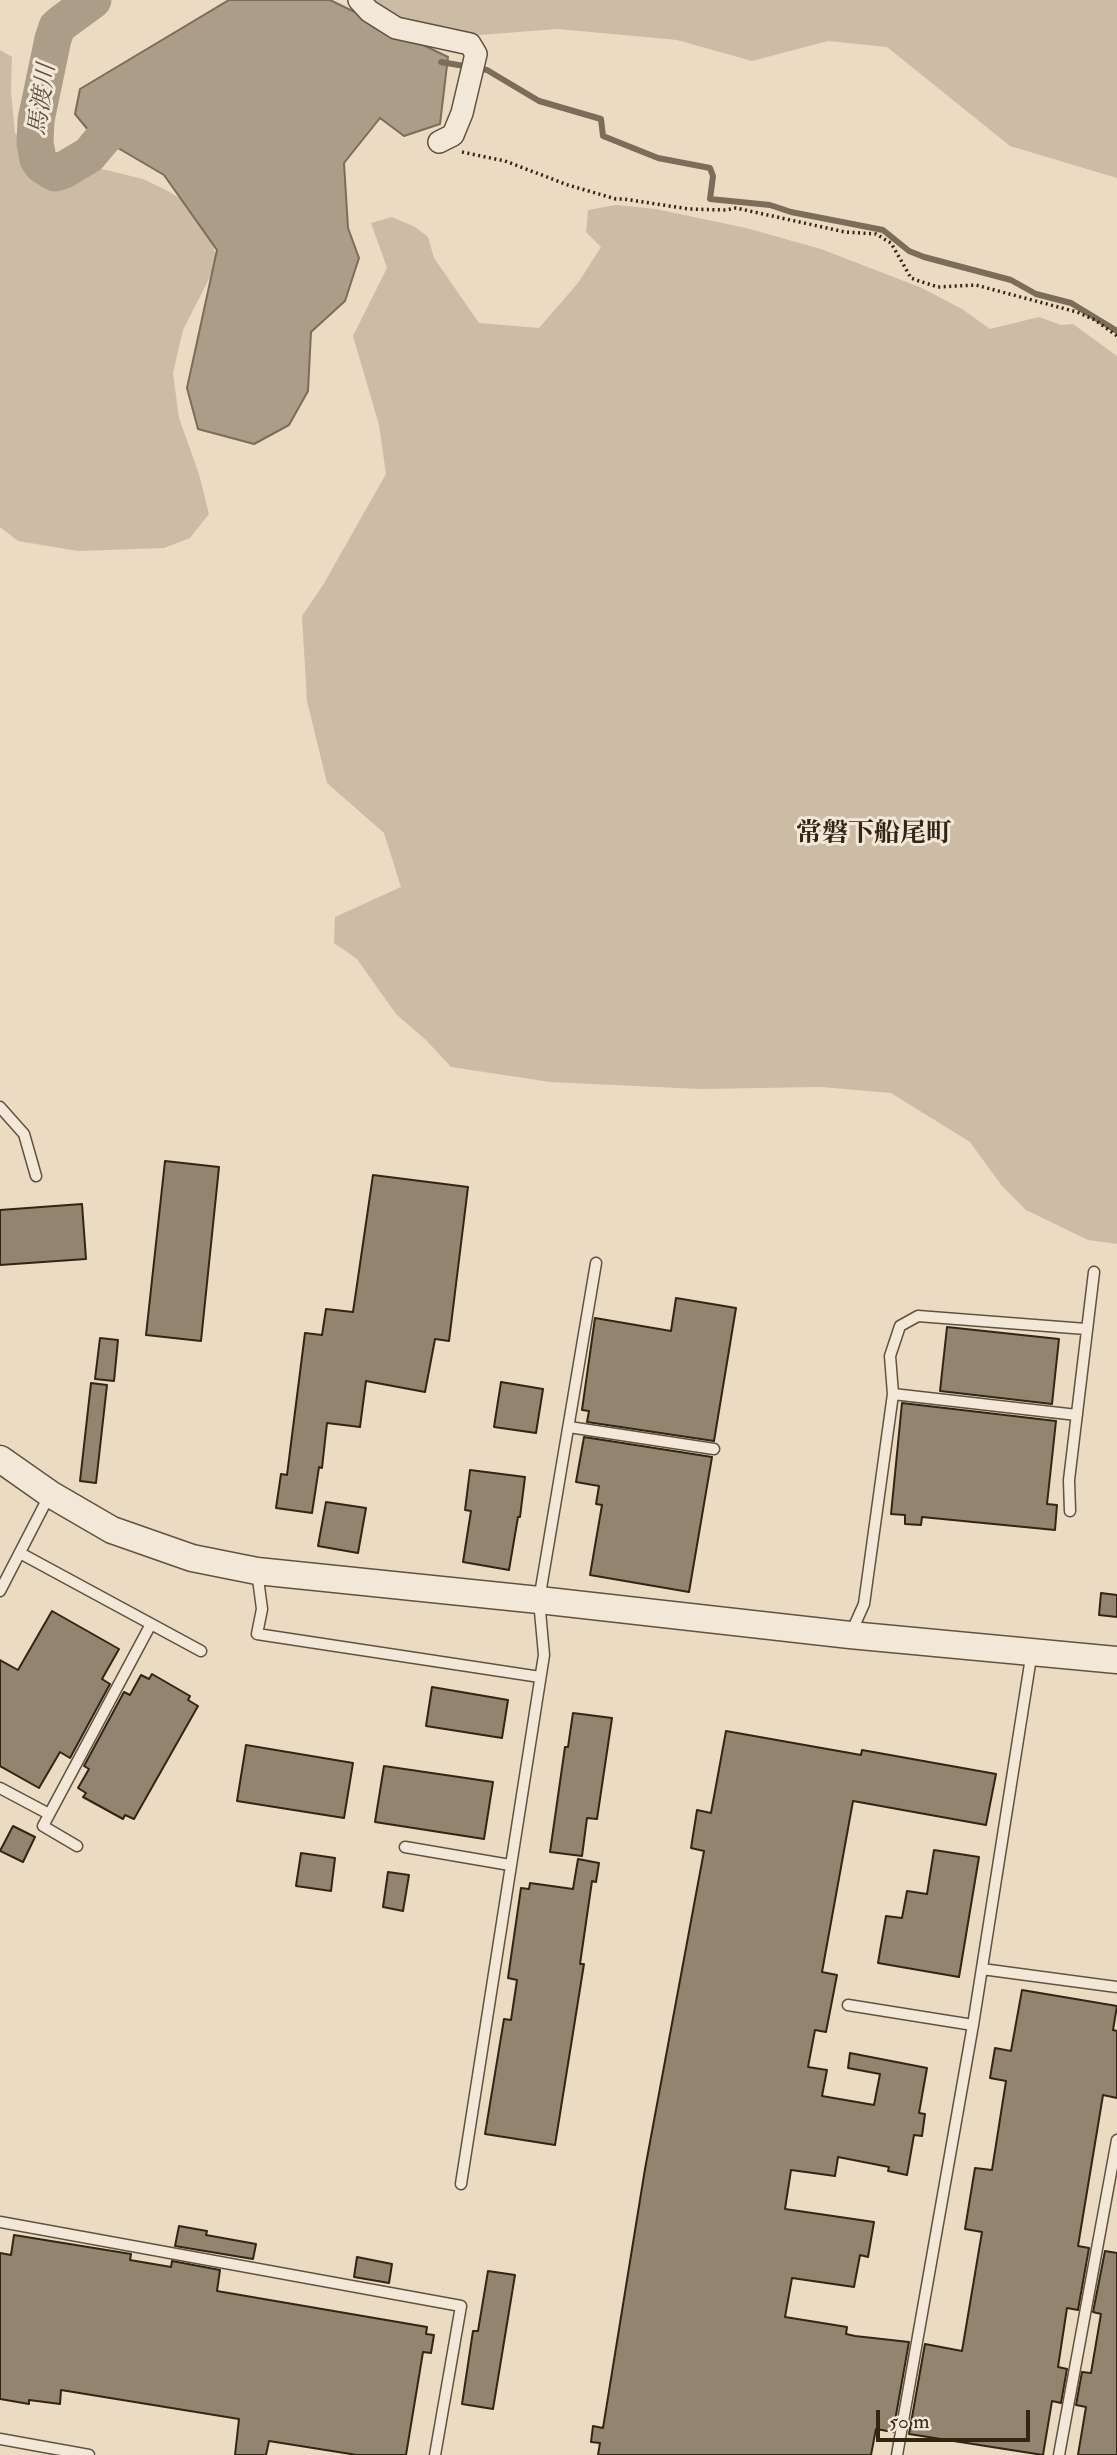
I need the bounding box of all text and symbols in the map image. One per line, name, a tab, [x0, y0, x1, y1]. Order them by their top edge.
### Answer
water label: 馬渡川	[25, 62, 63, 138]
district label: 常磐下船尾町	[796, 819, 952, 851]
scale bar	[879, 2396, 1033, 2440]
text: 50 m	[889, 2408, 930, 2435]

